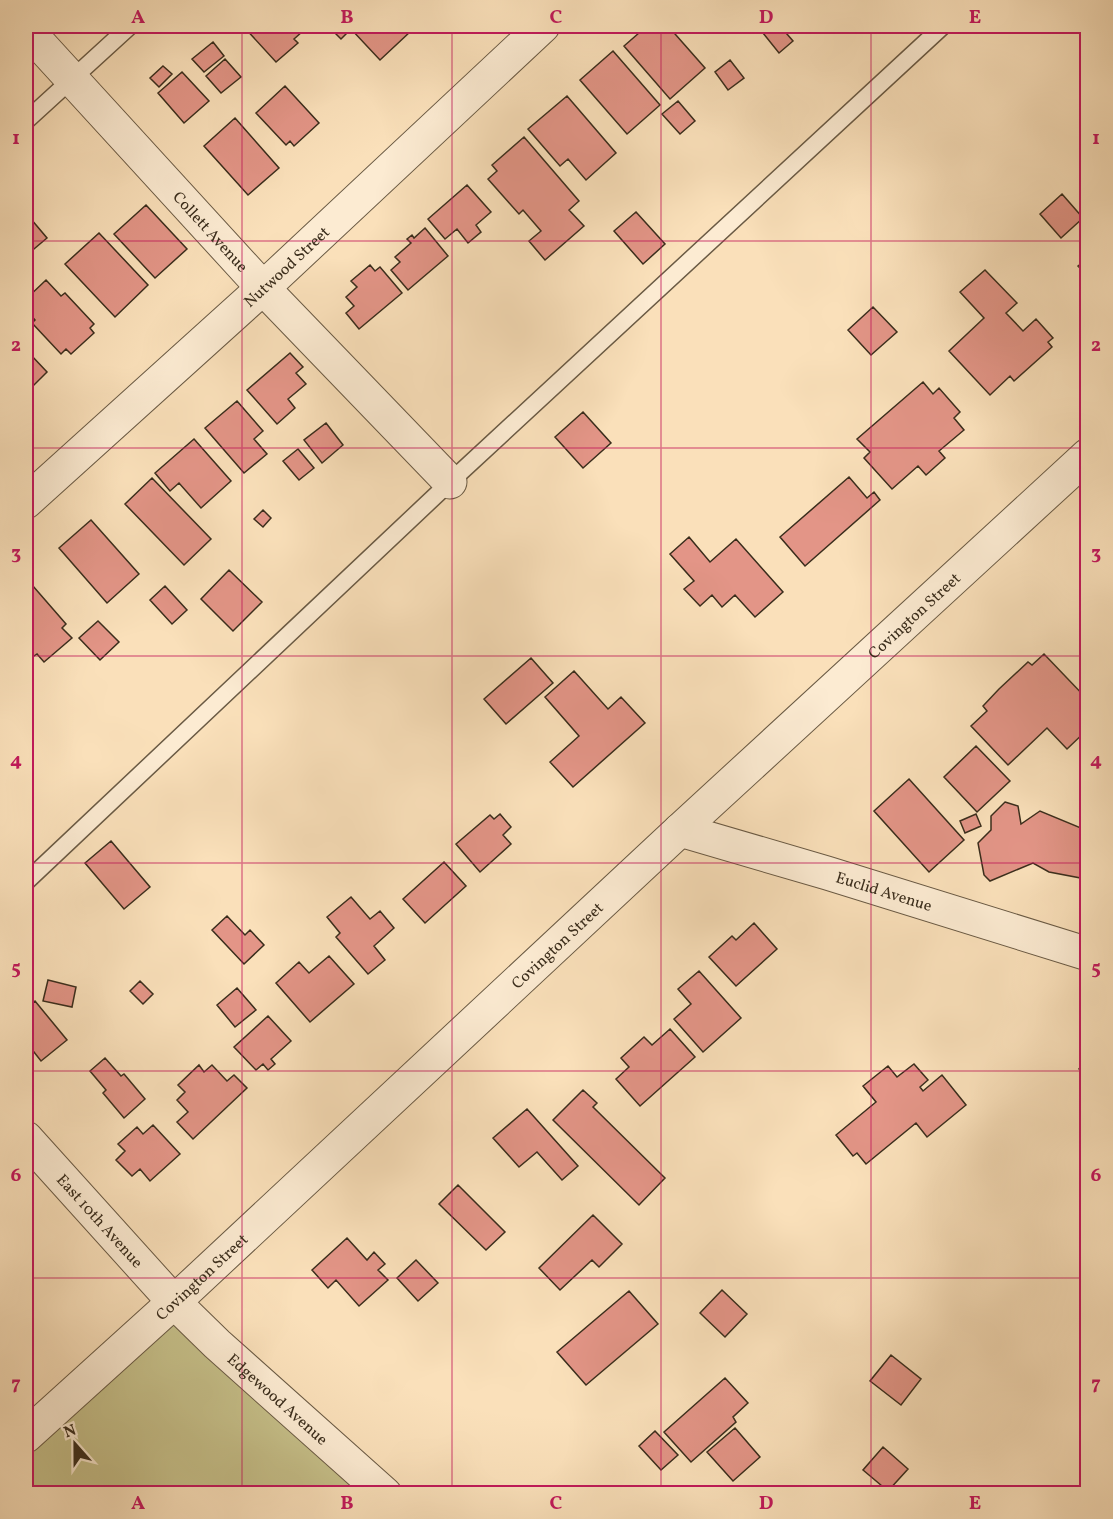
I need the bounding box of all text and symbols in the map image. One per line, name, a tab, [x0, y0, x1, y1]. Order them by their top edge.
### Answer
text: A	[131, 4, 145, 32]
text: B	[340, 4, 354, 32]
text: C	[550, 4, 563, 32]
text: D	[759, 4, 773, 32]
text: E	[969, 4, 981, 32]
text: 1	[12, 125, 20, 153]
text: 1	[1092, 125, 1100, 153]
street label: Collett Avenue	[167, 187, 252, 278]
street label: Nutwood Street	[240, 222, 335, 313]
text: 2	[11, 332, 21, 360]
text: 2	[1091, 332, 1101, 360]
text: 3	[11, 540, 21, 568]
text: 3	[1091, 540, 1101, 568]
street label: Covington Street	[864, 568, 966, 665]
text: 4	[10, 747, 22, 775]
text: 4	[1090, 747, 1102, 775]
street label: Euclid Avenue	[833, 867, 934, 918]
street label: Covington Street	[507, 898, 609, 995]
text: 5	[11, 955, 21, 983]
text: 5	[1091, 955, 1101, 983]
text: 6	[11, 1162, 22, 1190]
text: 6	[1091, 1162, 1102, 1190]
street label: East 10th Avenue	[51, 1170, 147, 1274]
street label: Covington Street	[152, 1229, 254, 1326]
street label: Edgewood Avenue	[222, 1349, 332, 1451]
text: 7	[11, 1370, 21, 1398]
text: 7	[1091, 1370, 1101, 1398]
north arrow	[45, 1414, 105, 1474]
text: N	[61, 1419, 80, 1444]
text: A	[131, 1490, 145, 1518]
text: B	[340, 1490, 354, 1518]
text: C	[550, 1490, 563, 1518]
text: D	[759, 1490, 773, 1518]
text: E	[969, 1490, 981, 1518]

